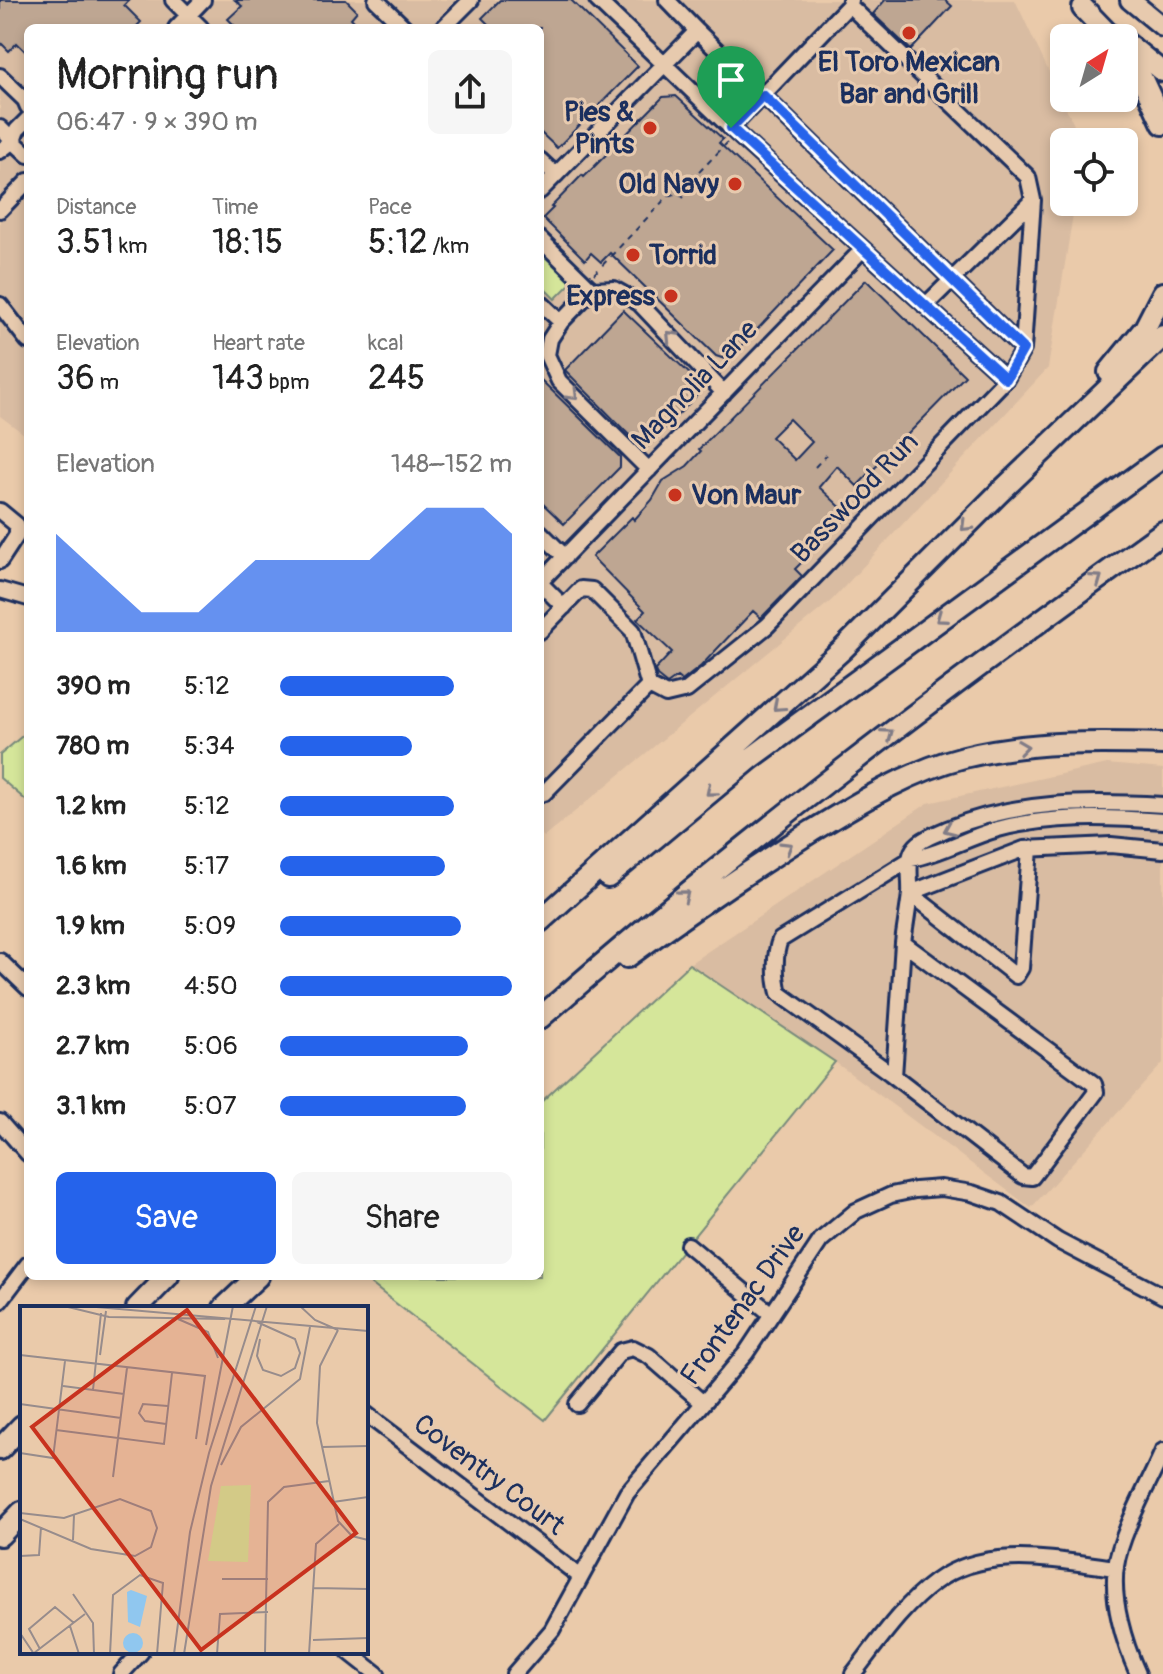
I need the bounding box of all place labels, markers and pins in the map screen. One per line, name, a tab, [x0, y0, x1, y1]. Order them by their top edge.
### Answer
marker: El Toro Mexican Bar and Grill	[900, 24, 918, 42]
place label: El Toro Mexican Bar and Grill	[818, 45, 1000, 112]
pin	[697, 46, 765, 128]
place label: Pies & Pints	[564, 95, 634, 162]
marker: Pies & Pints	[641, 119, 659, 137]
place label: Old Navy	[618, 167, 719, 202]
marker: Old Navy	[726, 175, 744, 193]
place label: Torrid	[648, 238, 717, 273]
marker: Torrid	[624, 246, 642, 264]
place label: Express	[566, 279, 655, 314]
marker: Express	[662, 287, 680, 305]
place label: Von Maur	[691, 478, 802, 513]
marker: Von Maur	[666, 486, 684, 504]

